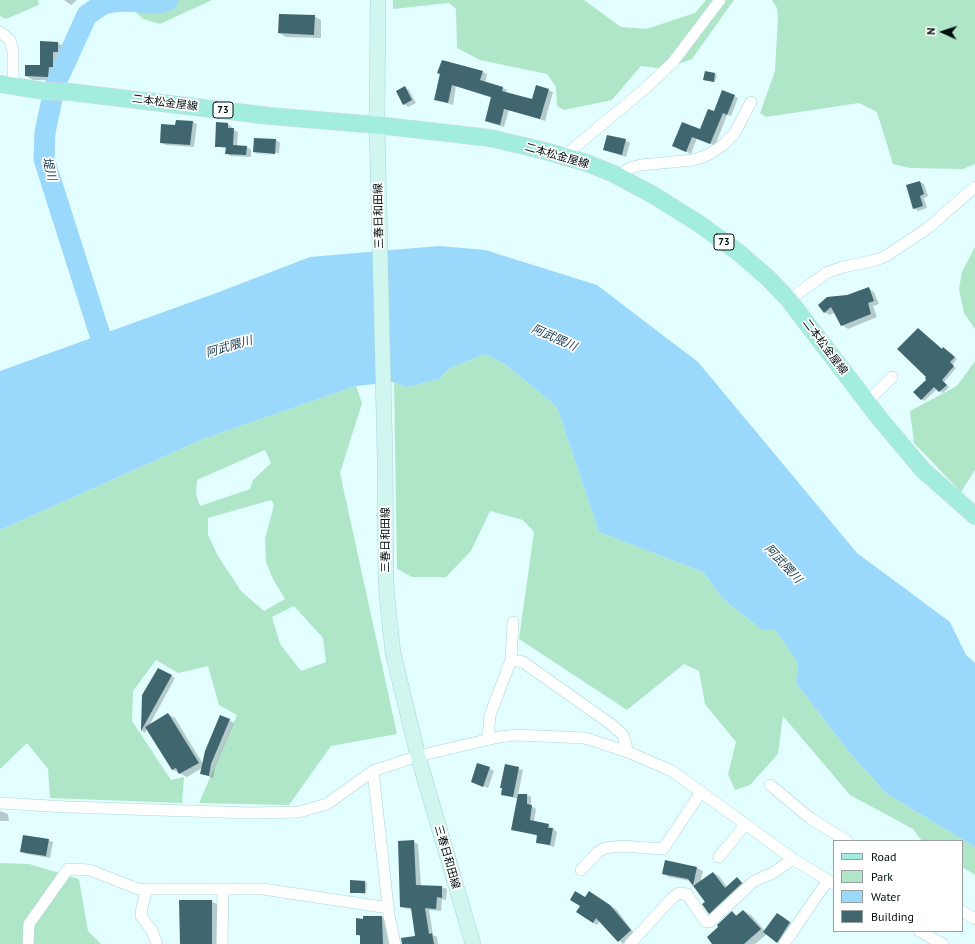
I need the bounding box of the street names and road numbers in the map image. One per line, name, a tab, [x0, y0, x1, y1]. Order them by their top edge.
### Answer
street label: 二本松金屋線	[131, 92, 199, 114]
road number: 73	[213, 102, 233, 118]
street label: 二本松金屋線	[523, 141, 591, 171]
street label: 三春日和田線	[372, 183, 386, 249]
road number: 73	[714, 234, 734, 250]
street label: 二本松金屋線	[800, 317, 850, 377]
street label: 三春日和田線	[379, 507, 393, 573]
street label: 三春日和田線	[432, 823, 462, 891]

